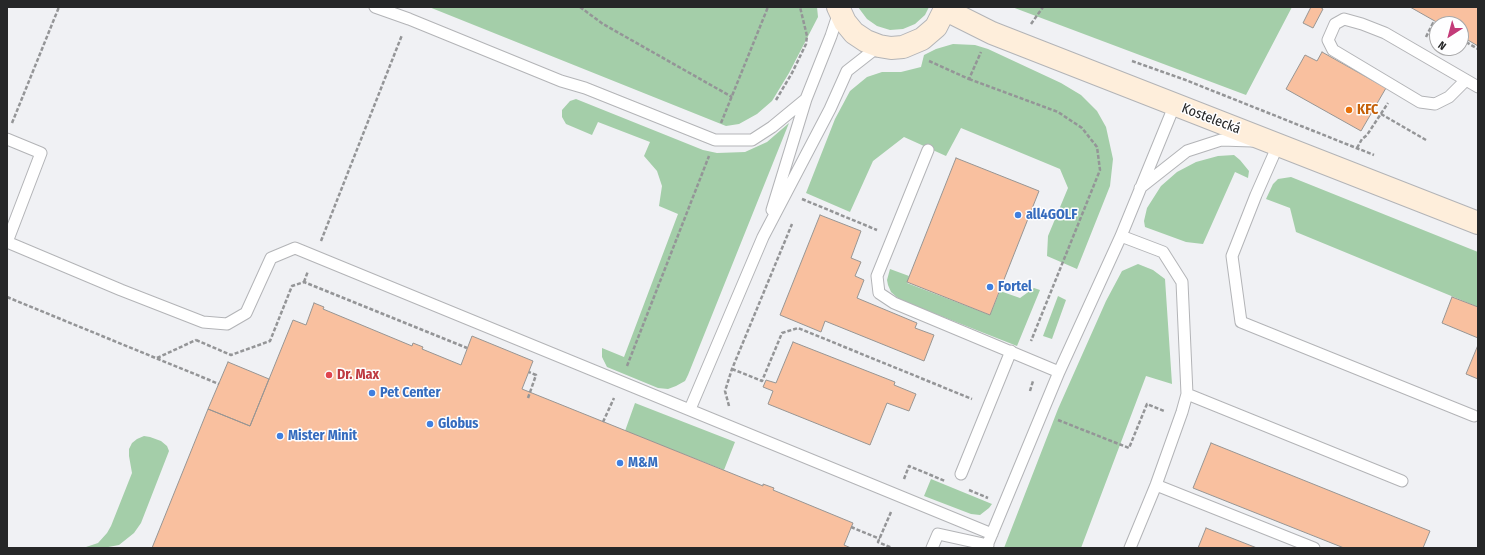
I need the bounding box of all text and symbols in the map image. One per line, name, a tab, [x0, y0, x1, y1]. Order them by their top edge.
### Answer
north arrow	[1429, 16, 1469, 56]
text: N	[1436, 38, 1449, 53]
street label: Kostelecká	[1179, 100, 1243, 138]
place label: KFC	[1357, 102, 1378, 118]
marker: KFC	[1344, 105, 1354, 115]
place label: all4GOLF	[1026, 207, 1077, 223]
marker: all4GOLF	[1013, 210, 1023, 220]
place label: Fortel	[998, 279, 1032, 295]
marker: Fortel	[985, 282, 995, 292]
place label: Dr. Max	[337, 367, 379, 383]
marker: Dr. Max	[324, 370, 334, 380]
place label: Pet Center	[380, 385, 441, 401]
marker: Pet Center	[367, 388, 377, 398]
place label: Globus	[438, 416, 478, 432]
marker: Globus	[425, 419, 435, 429]
place label: Mister Minit	[288, 428, 357, 444]
marker: Mister Minit	[275, 431, 285, 441]
place label: M&M	[628, 455, 658, 471]
marker: M&M	[615, 458, 625, 468]

